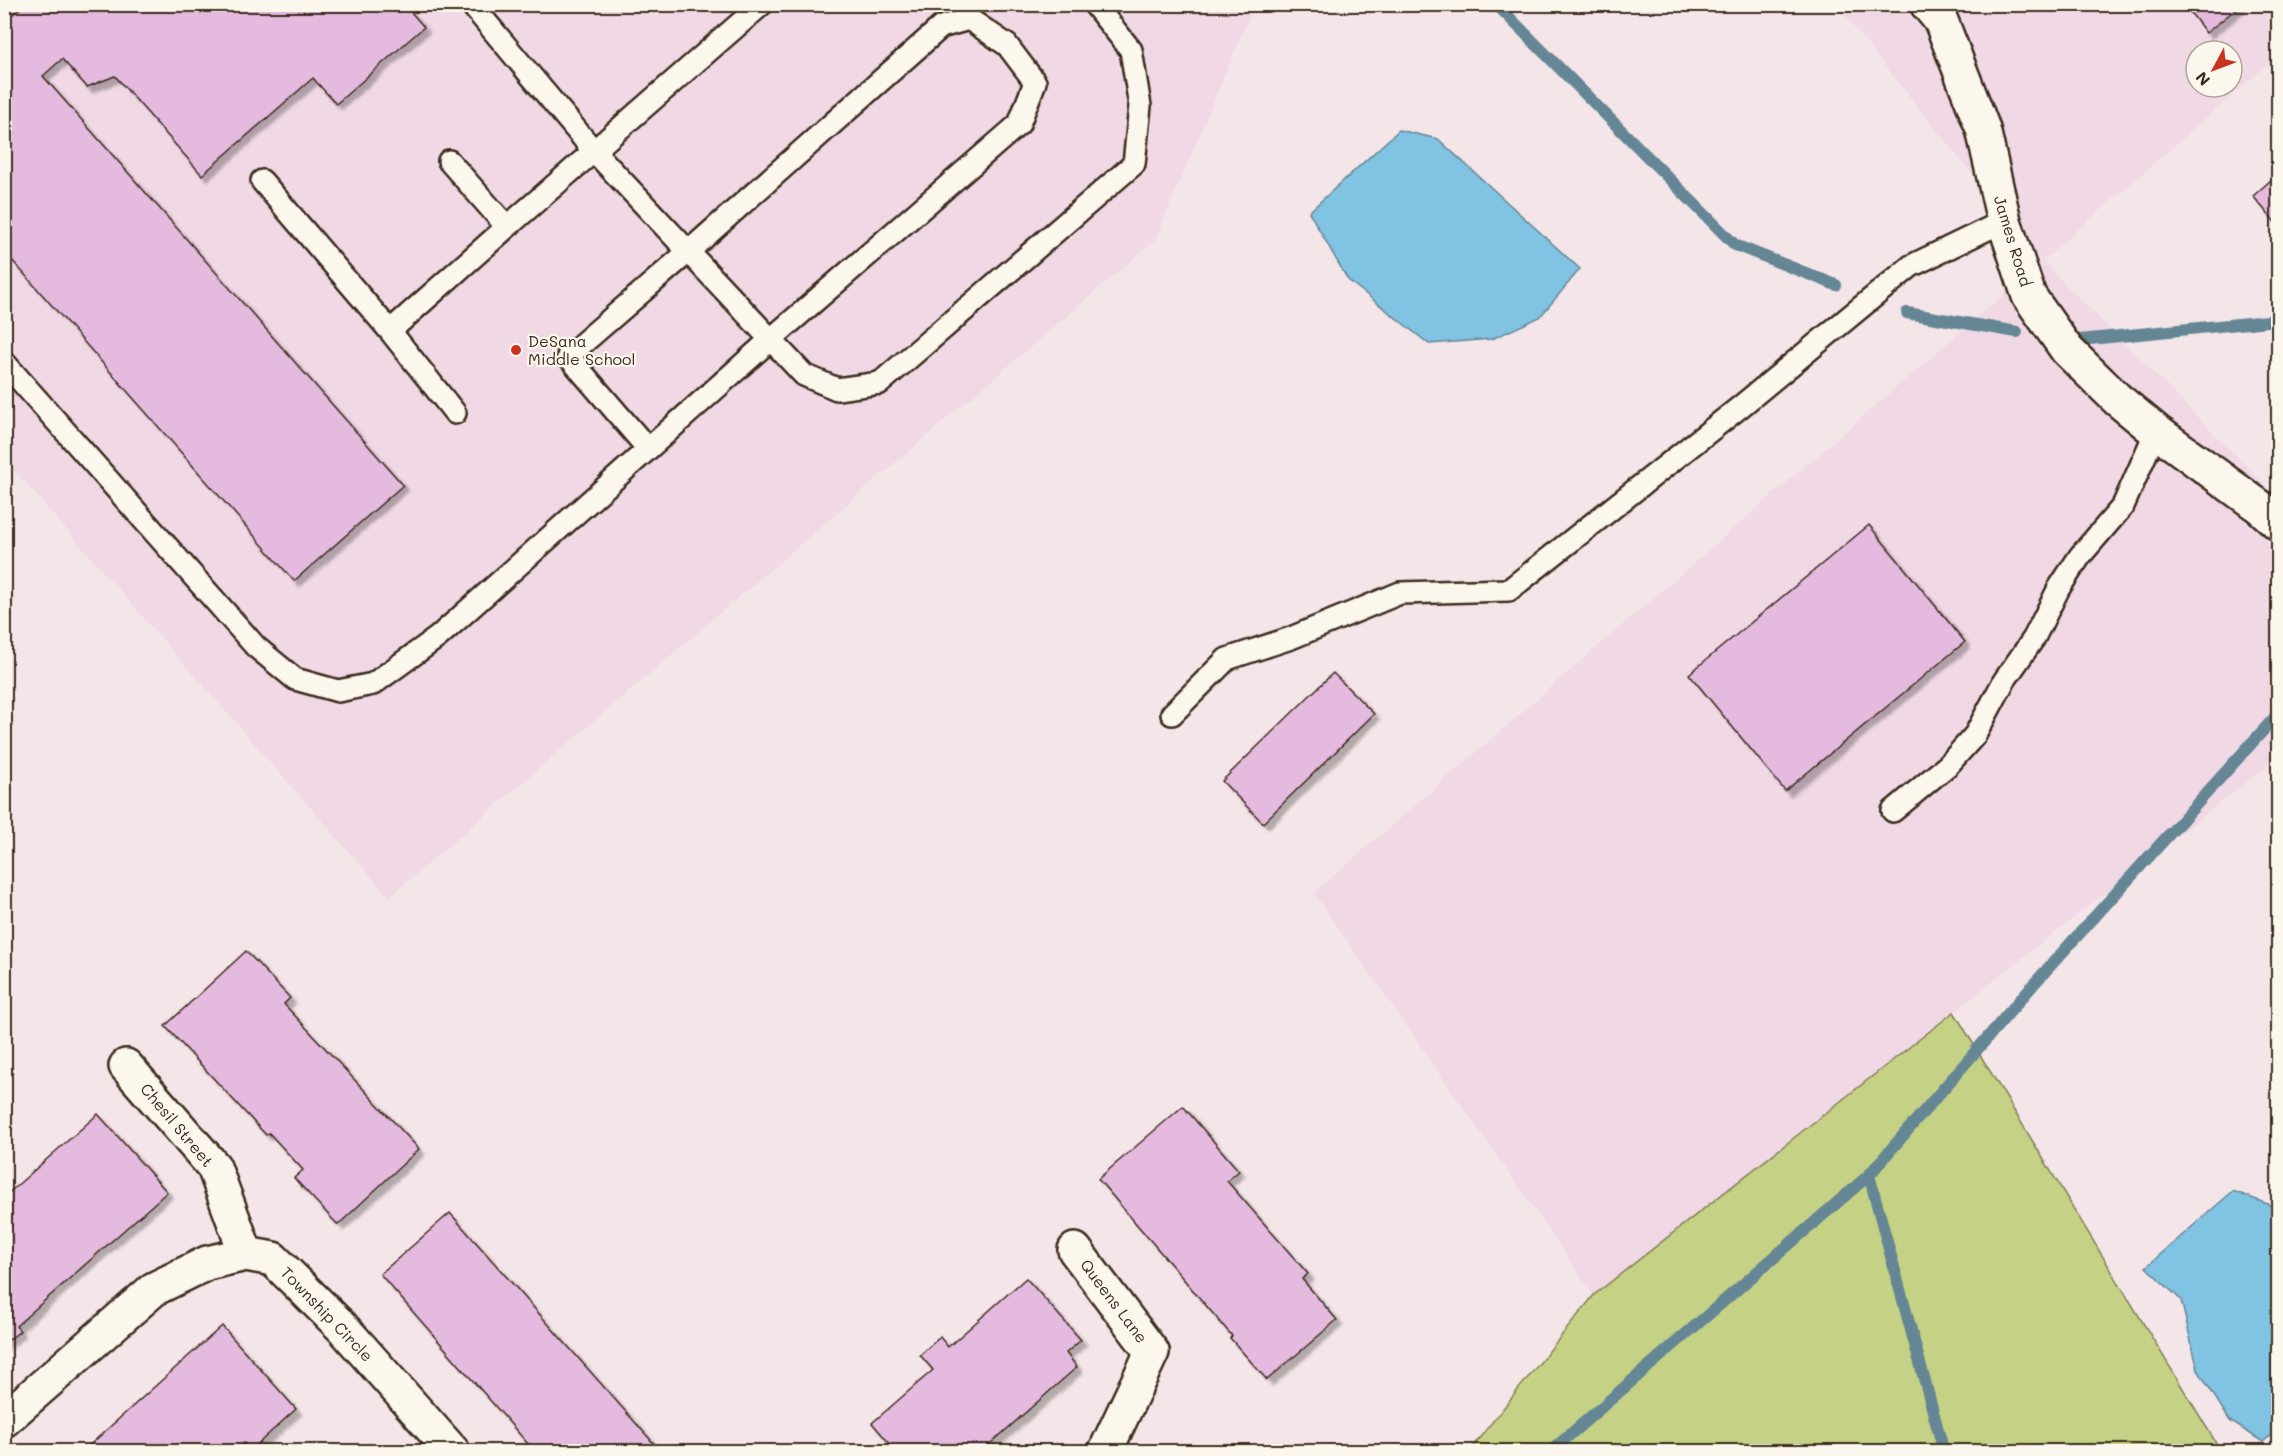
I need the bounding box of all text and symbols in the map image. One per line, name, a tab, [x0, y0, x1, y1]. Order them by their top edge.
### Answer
north arrow	[2184, 39, 2244, 99]
text: N	[2190, 68, 2214, 91]
street label: James Road	[1990, 193, 2037, 289]
place label: DeSana Middle School	[528, 330, 635, 369]
marker: DeSana Middle School	[509, 343, 523, 357]
street label: Chesil Street	[136, 1078, 219, 1171]
street label: Queens Lane	[1076, 1254, 1153, 1347]
street label: Township Circle	[277, 1262, 378, 1366]

